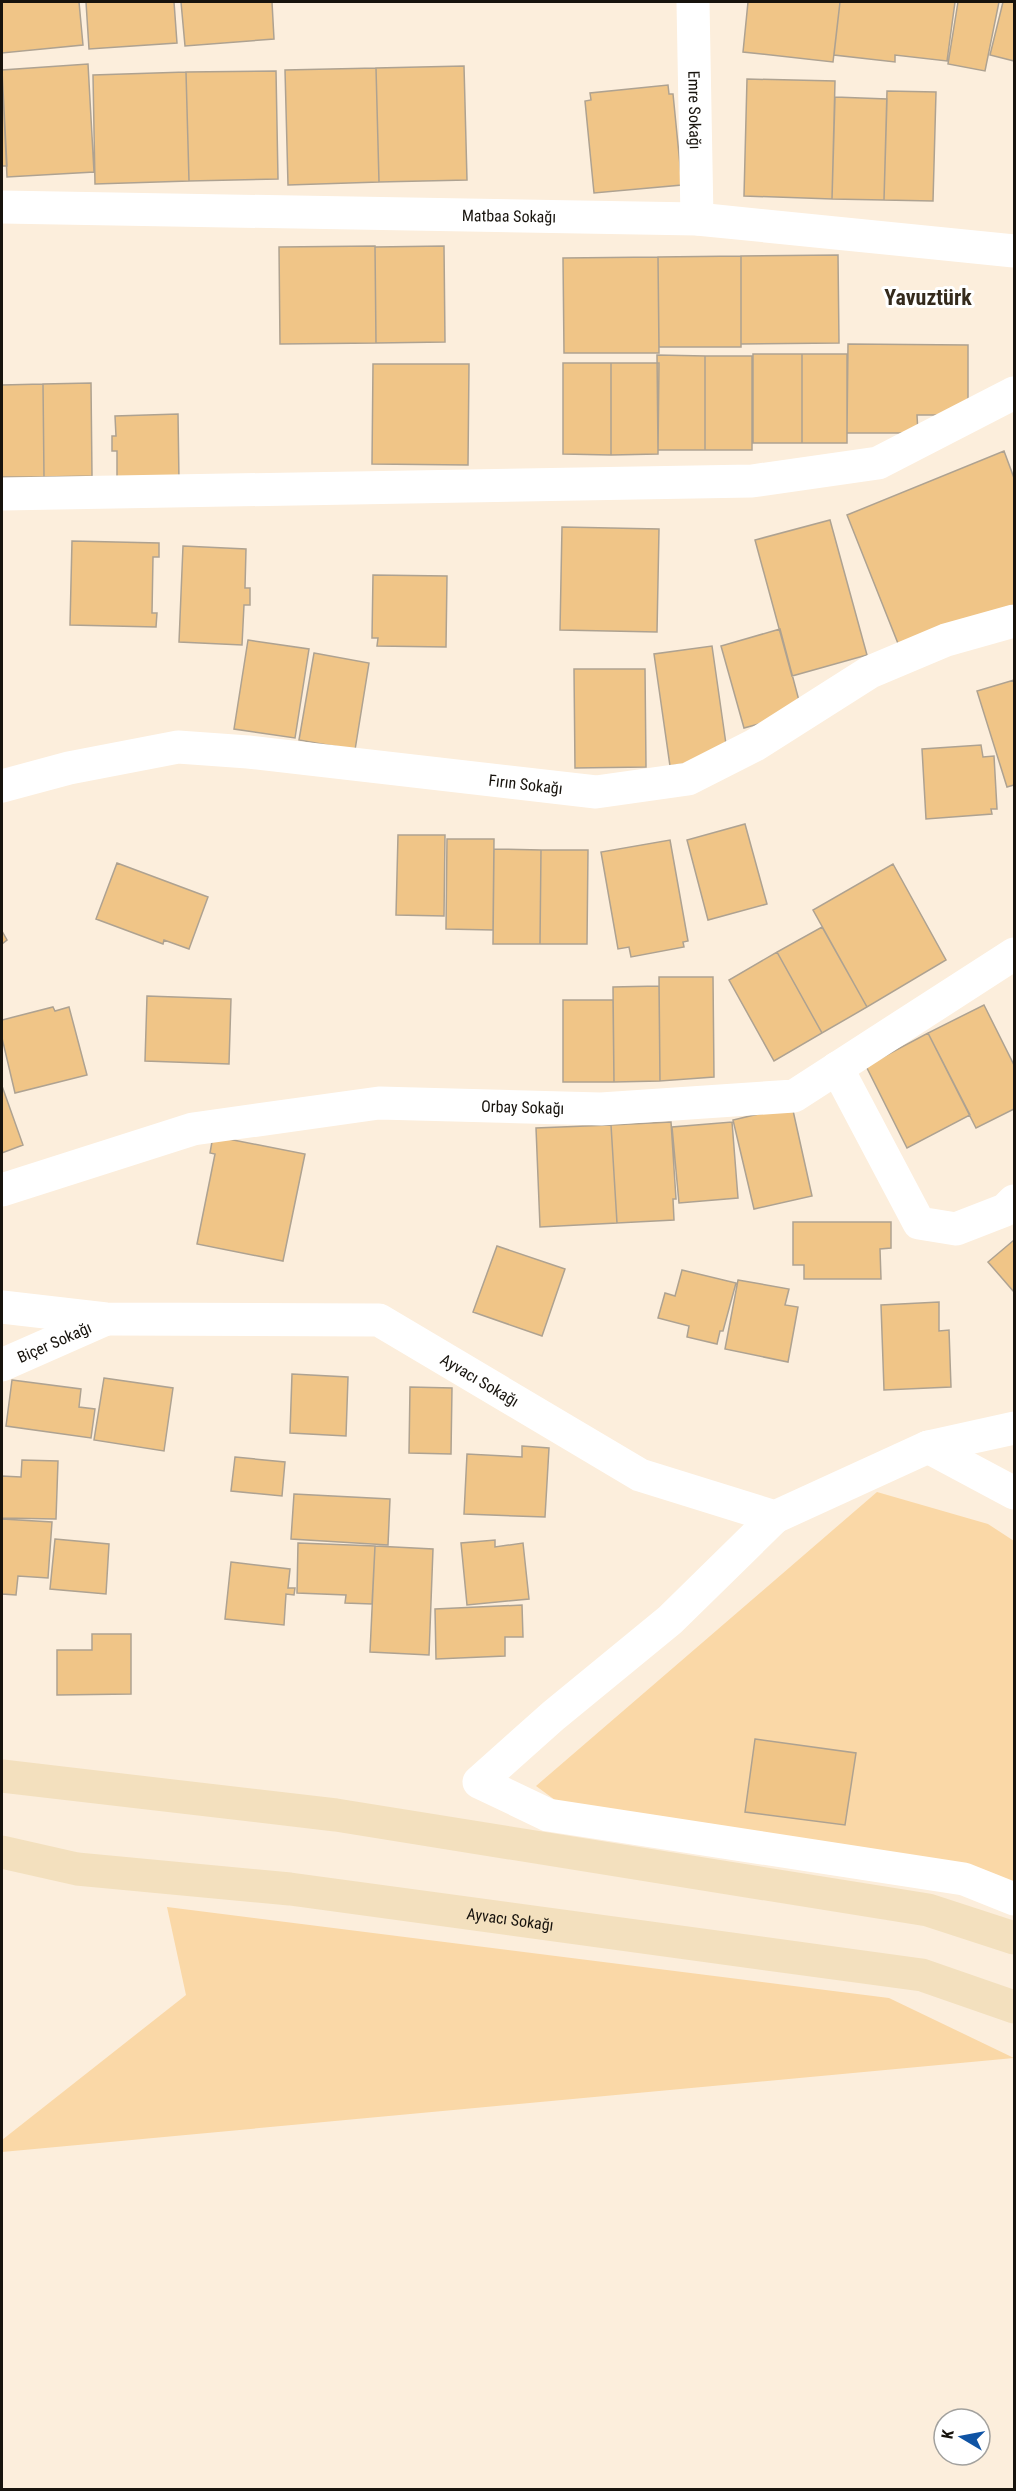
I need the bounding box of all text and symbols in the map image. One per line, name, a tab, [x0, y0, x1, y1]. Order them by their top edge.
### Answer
street label: Emre Sokağı	[684, 70, 705, 150]
street label: Matbaa Sokağı	[462, 206, 556, 227]
district label: Yavuztürk	[884, 285, 972, 310]
street label: Fırın Sokağı	[488, 771, 564, 798]
street label: Orbay Sokağı	[481, 1097, 564, 1118]
street label: Biçer Sokağı	[15, 1318, 94, 1367]
street label: Ayvacı Sokağı	[437, 1350, 522, 1411]
street label: Ayvacı Sokağı	[465, 1904, 555, 1935]
north arrow	[932, 2407, 992, 2467]
text: K	[938, 2428, 958, 2440]

